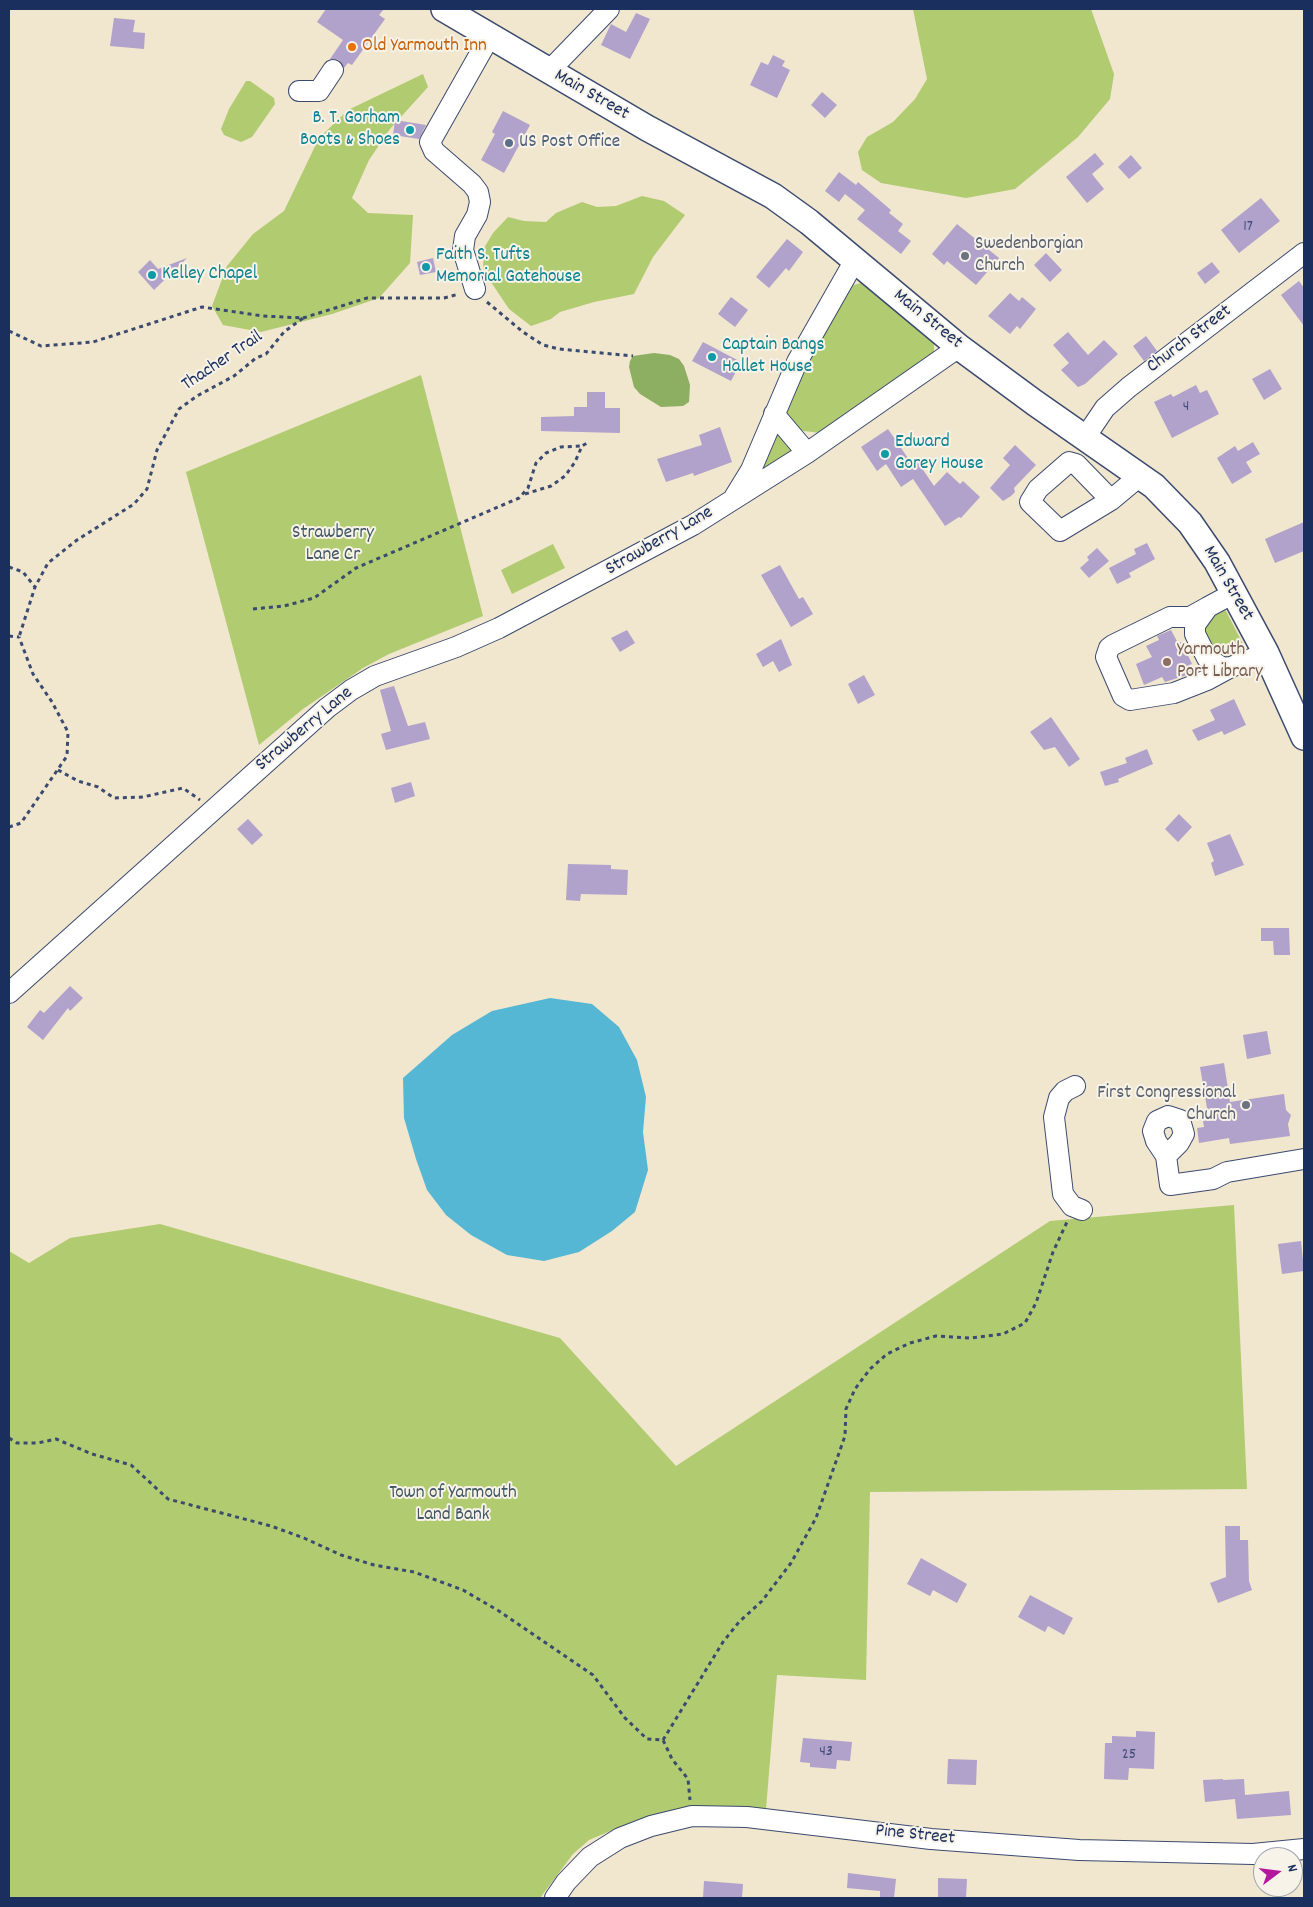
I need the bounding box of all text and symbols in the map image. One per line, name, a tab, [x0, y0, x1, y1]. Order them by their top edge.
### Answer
place label: Old Yarmouth Inn	[362, 36, 487, 58]
marker: Old Yarmouth Inn	[346, 41, 358, 53]
street label: Main Street	[549, 65, 633, 127]
place label: B. T. Gorham Boots & Shoes	[300, 108, 400, 152]
marker: B. T. Gorham Boots & Shoes	[404, 124, 416, 136]
place label: US Post Office	[519, 132, 620, 154]
marker: US Post Office	[503, 137, 515, 149]
house number: 17	[1243, 218, 1253, 238]
place label: Swedenborgian Church	[975, 234, 1083, 278]
place label: Faith S. Tufts Memorial Gatehouse	[436, 245, 581, 289]
marker: Swedenborgian Church	[959, 250, 971, 262]
marker: Faith S. Tufts Memorial Gatehouse	[420, 261, 432, 273]
place label: Kelley Chapel	[162, 264, 257, 286]
marker: Kelley Chapel	[146, 269, 158, 281]
street label: Main Street	[888, 285, 966, 355]
street label: Church Street	[1143, 301, 1237, 379]
street label: Thacher Trail	[178, 327, 268, 397]
place label: Captain Bangs Hallet House	[722, 335, 825, 379]
marker: Captain Bangs Hallet House	[706, 351, 718, 363]
house number: 4	[1183, 398, 1189, 418]
place label: Edward Gorey House	[895, 432, 983, 476]
marker: Edward Gorey House	[879, 448, 891, 460]
street label: Strawberry Lane	[602, 502, 718, 582]
park label: Strawberry Lane Cr	[292, 523, 374, 567]
street label: Main Street	[1196, 542, 1258, 626]
place label: Yarmouth Port Library	[1177, 640, 1263, 684]
marker: Yarmouth Port Library	[1161, 656, 1173, 668]
street label: Strawberry Lane	[252, 683, 358, 777]
place label: First Congressional Church	[1097, 1083, 1236, 1127]
marker: First Congressional Church	[1240, 1099, 1252, 1111]
park label: Town of Yarmouth Land Bank	[389, 1483, 517, 1527]
house number: 43	[819, 1743, 833, 1763]
house number: 25	[1122, 1746, 1136, 1766]
street label: Pine Street	[874, 1820, 956, 1852]
north arrow	[1253, 1847, 1303, 1897]
text: N	[1281, 1862, 1302, 1874]

